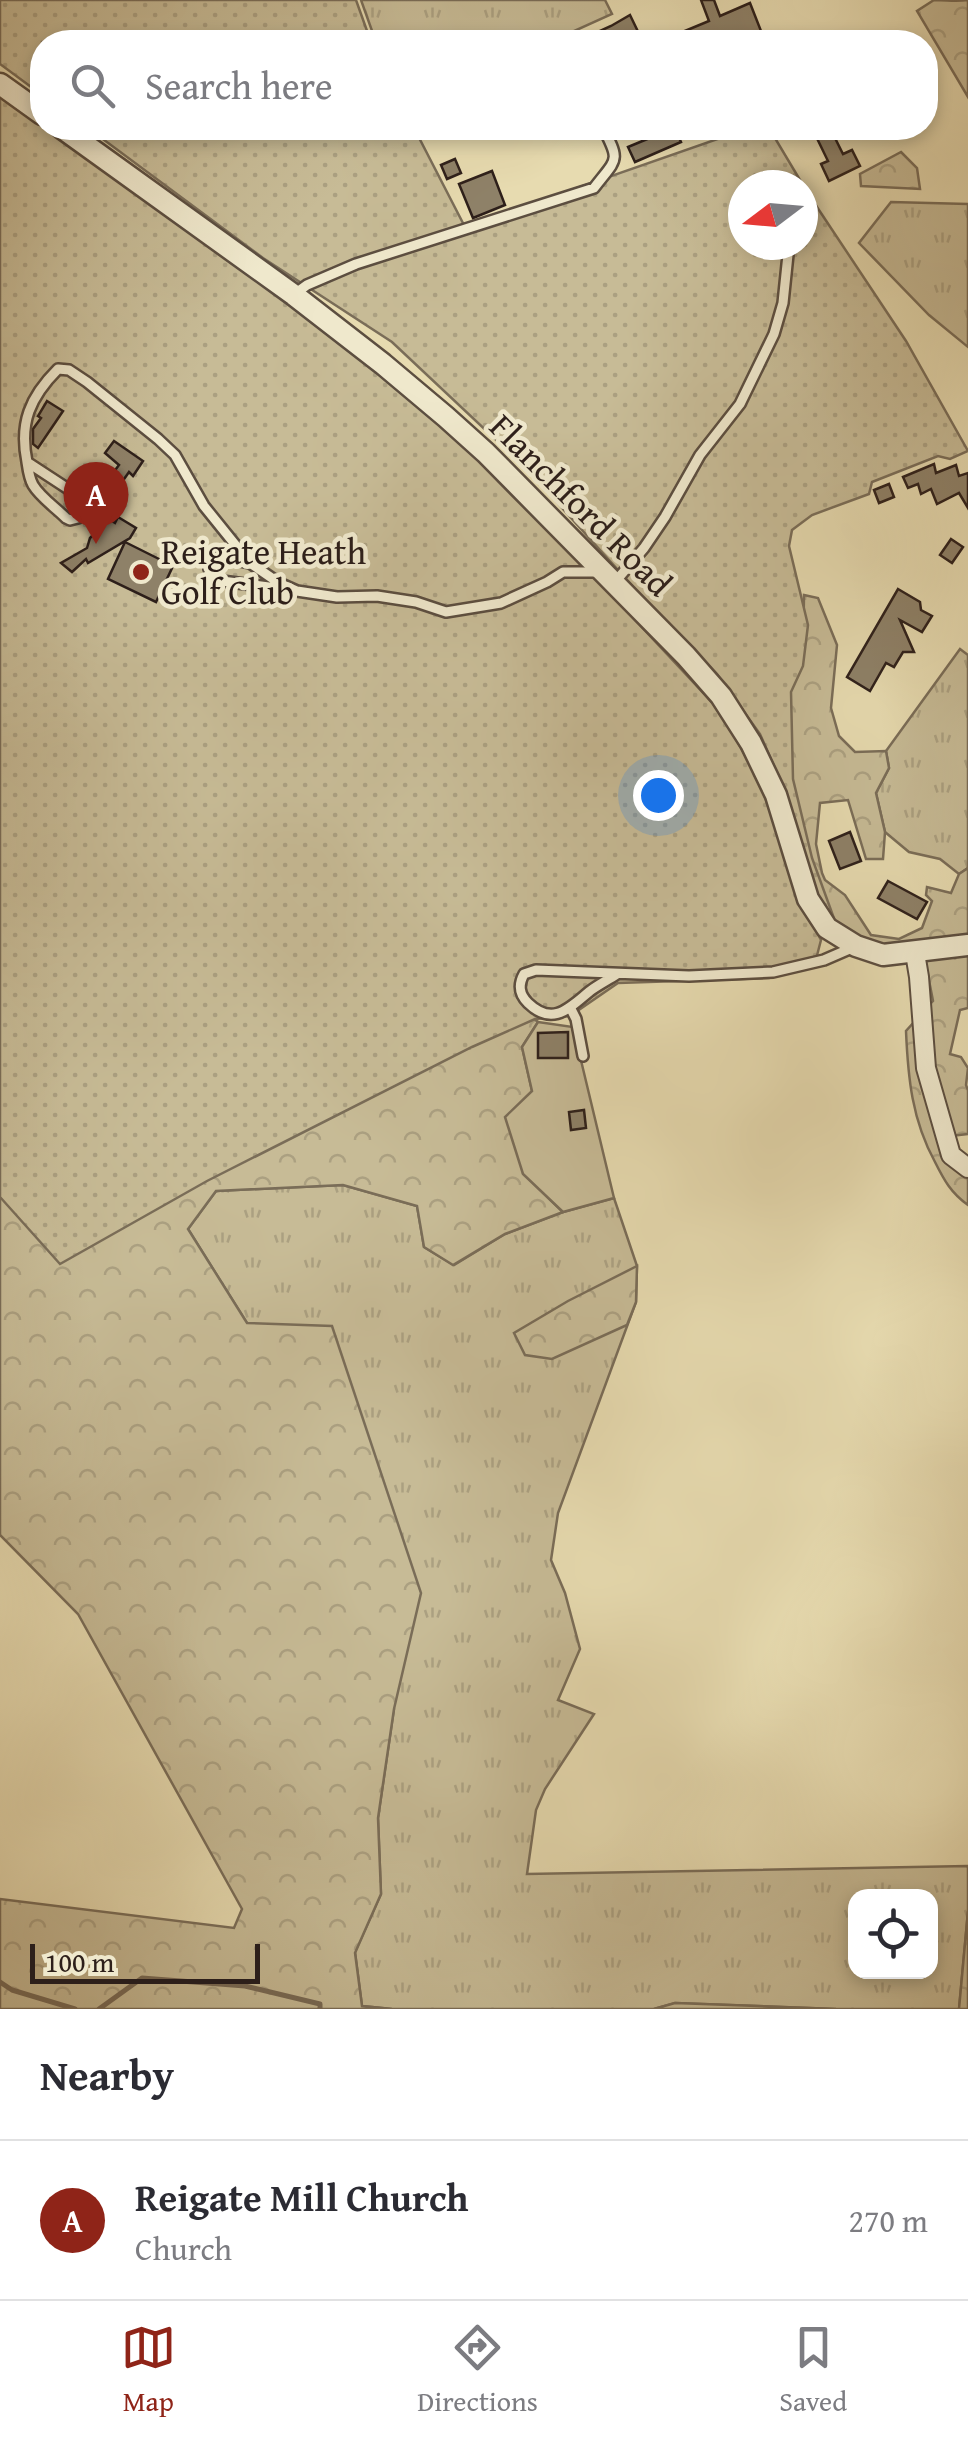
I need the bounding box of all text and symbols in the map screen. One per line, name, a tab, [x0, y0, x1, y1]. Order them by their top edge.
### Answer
search box	[30, 30, 938, 140]
text: Search here	[145, 57, 333, 113]
icon: search	[65, 58, 120, 113]
north arrow	[728, 170, 818, 260]
street label: Flanchford Road	[478, 402, 685, 608]
pin: A	[64, 462, 128, 544]
place label: Reigate Heath Golf Club	[161, 526, 366, 617]
marker: Reigate Heath Golf Club	[130, 561, 152, 583]
your location	[633, 770, 684, 821]
map controls	[848, 1889, 938, 1979]
button: locate	[848, 1889, 938, 1979]
scale bar	[30, 1939, 260, 1984]
text: 100 m	[45, 1941, 114, 1982]
text: Nearby	[40, 2044, 174, 2105]
text: Reigate Mill Church	[135, 2169, 468, 2225]
text: A	[62, 2197, 83, 2244]
text: 270 m	[849, 2197, 928, 2244]
text: Church	[135, 2225, 232, 2272]
tab: Map	[121, 2320, 176, 2421]
tab: Directions	[417, 2320, 538, 2421]
tab: Saved	[779, 2320, 847, 2421]

